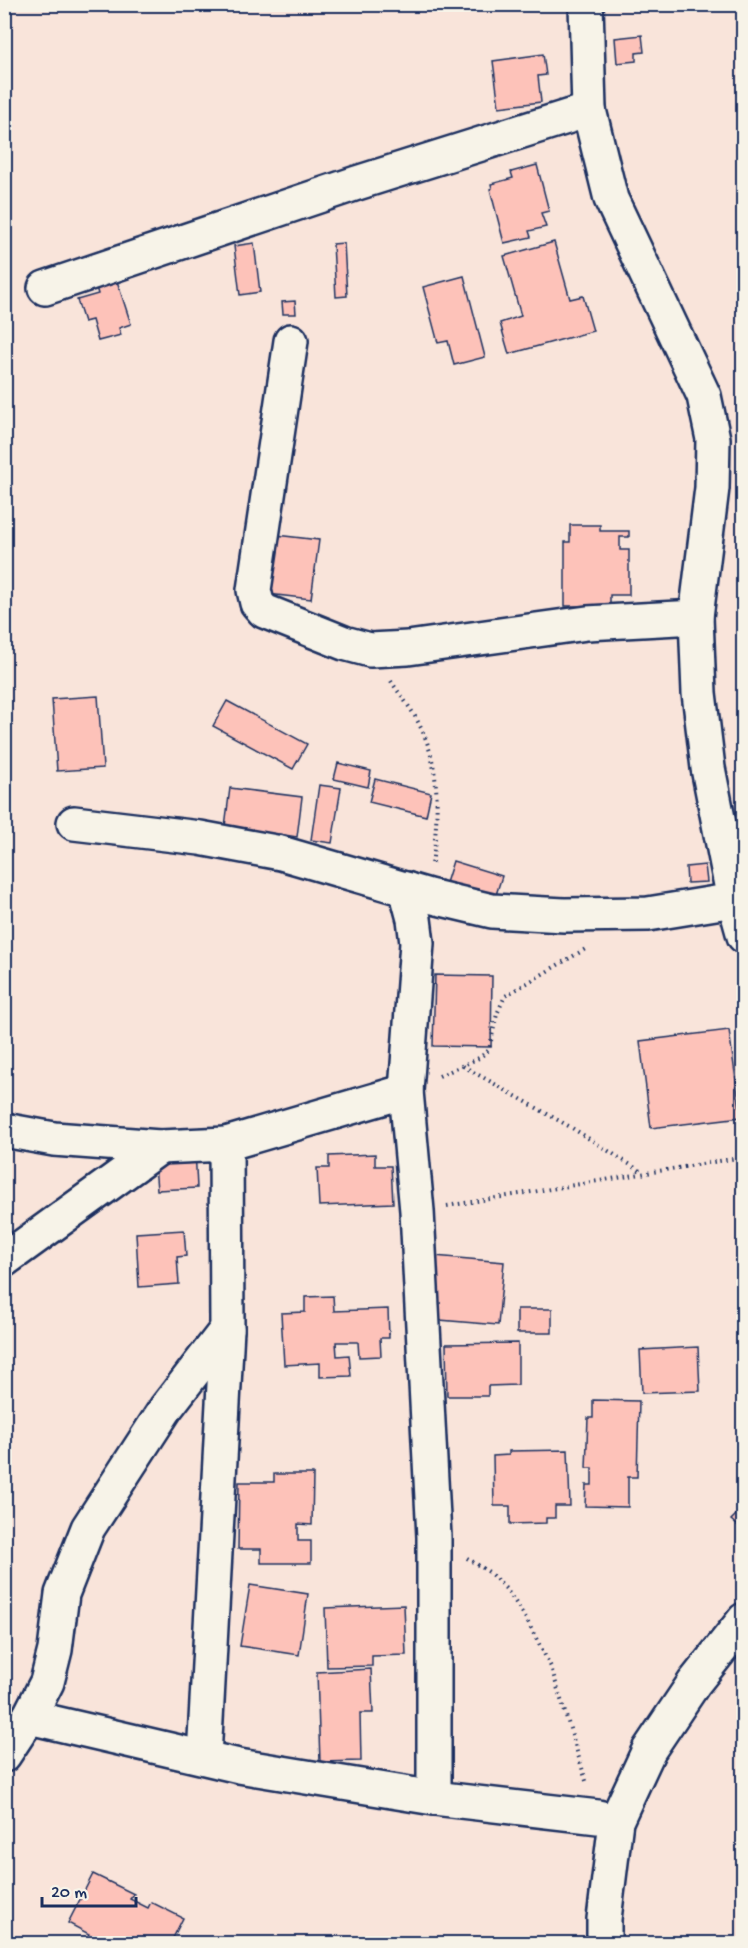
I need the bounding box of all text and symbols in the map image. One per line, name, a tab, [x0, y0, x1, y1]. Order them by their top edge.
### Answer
scale bar	[42, 1870, 136, 1908]
text: 20 m	[51, 1883, 87, 1904]

